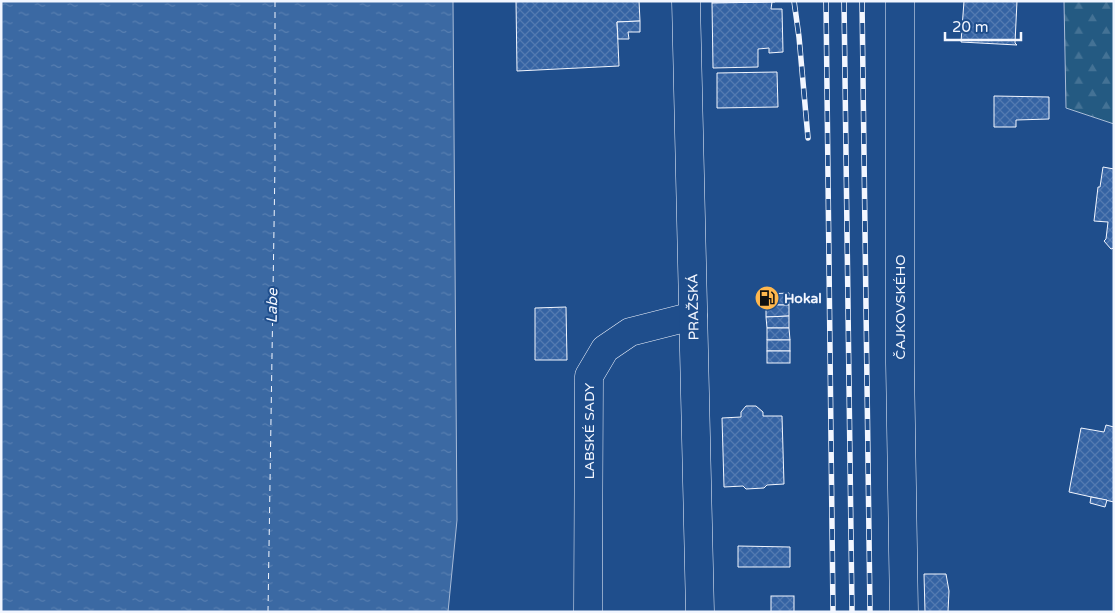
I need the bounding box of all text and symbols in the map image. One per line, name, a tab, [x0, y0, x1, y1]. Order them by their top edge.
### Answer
scale bar	[945, 10, 1021, 42]
text: 20 m	[952, 18, 989, 36]
street label: ČAJKOVSKÉHO	[892, 254, 909, 360]
street label: PRAŽSKÁ	[684, 273, 703, 341]
fuel station icon: Hokal	[754, 285, 780, 311]
water label: Labe	[263, 287, 281, 324]
place label: Hokal	[784, 290, 822, 307]
street label: LABSKÉ SADY	[581, 383, 598, 479]

